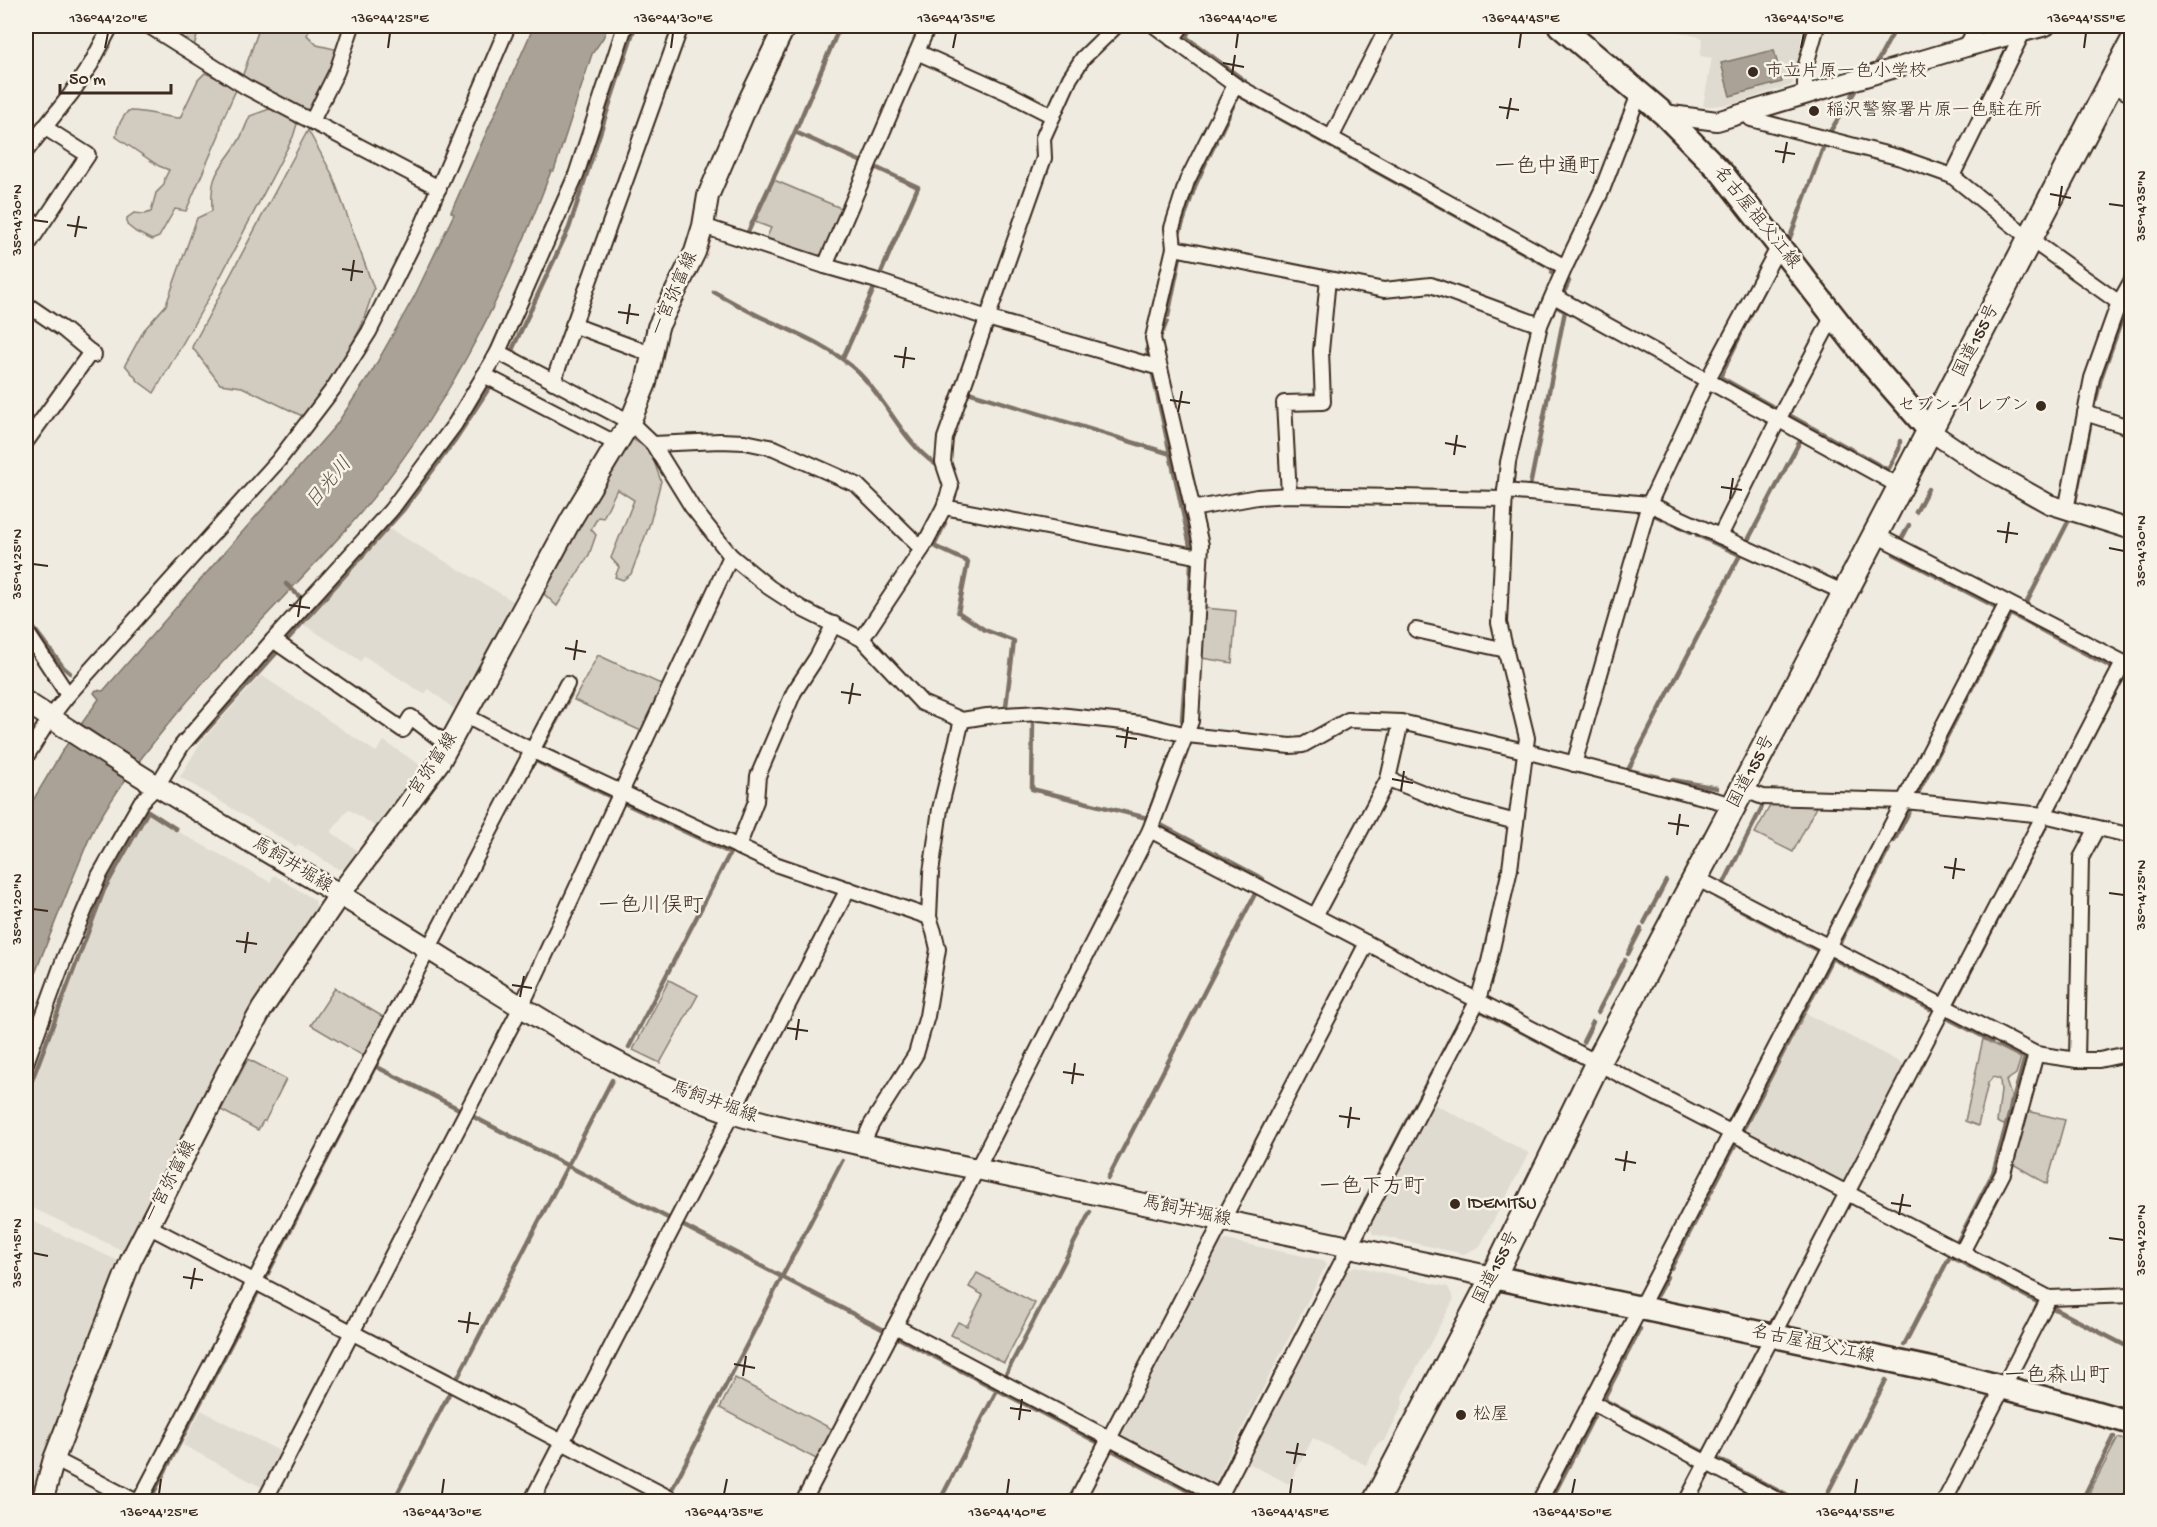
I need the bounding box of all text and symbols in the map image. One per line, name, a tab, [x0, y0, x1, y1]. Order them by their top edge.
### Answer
text: 136°44'20"E	[68, 10, 147, 28]
text: 136°44'25"E	[350, 10, 429, 28]
text: 136°44'30"E	[633, 10, 713, 28]
text: 136°44'35"E	[916, 10, 995, 28]
text: 136°44'40"E	[1198, 10, 1277, 28]
text: 136°44'45"E	[1482, 10, 1560, 28]
text: 136°44'50"E	[1764, 10, 1844, 28]
text: 136°44'55"E	[2046, 10, 2125, 28]
scale bar	[60, 57, 171, 95]
place label: 市立片原一色小学校	[1765, 61, 1927, 83]
marker: 市立片原一色小学校	[1746, 65, 1760, 79]
text: 50 m	[69, 70, 106, 91]
place label: 稲沢警察署片原一色駐在所	[1826, 100, 2042, 122]
marker: 稲沢警察署片原一色駐在所	[1807, 104, 1821, 118]
district label: 一色中通町	[1495, 154, 1600, 181]
street label: 名古屋祖父江線	[1708, 162, 1805, 274]
text: 35°14'35"N	[2133, 170, 2151, 243]
text: 35°14'30"N	[9, 184, 27, 257]
street label: 一宮弥富線	[646, 248, 703, 339]
street label: 国道155号	[1949, 300, 2005, 381]
place label: セブン-イレブン	[1897, 395, 2029, 417]
marker: セブン-イレブン	[2034, 399, 2048, 413]
water label: 日光川	[301, 453, 358, 514]
text: 35°14'30"N	[2133, 515, 2151, 588]
text: 35°14'25"N	[9, 528, 27, 600]
street label: 一宮弥富線	[394, 728, 463, 815]
street label: 国道155号	[1723, 731, 1780, 812]
street label: 馬飼井堀線	[248, 833, 336, 898]
text: 35°14'25"N	[2133, 859, 2151, 931]
text: 35°14'20"N	[9, 873, 27, 946]
district label: 一色川俣町	[599, 894, 704, 920]
street label: 馬飼井堀線	[668, 1077, 760, 1128]
street label: 一宮弥富線	[140, 1137, 201, 1227]
district label: 一色下方町	[1320, 1175, 1425, 1201]
street label: 馬飼井堀線	[1141, 1191, 1233, 1232]
place label: IDEMITSU	[1467, 1194, 1537, 1215]
marker: IDEMITSU	[1448, 1197, 1462, 1211]
text: 35°14'20"N	[2133, 1204, 2151, 1277]
text: 35°14'15"N	[9, 1218, 27, 1289]
street label: 国道155号	[1469, 1227, 1525, 1308]
street label: 名古屋祖父江線	[1749, 1321, 1877, 1368]
district label: 一色森山町	[2005, 1363, 2110, 1390]
place label: 松屋	[1473, 1404, 1509, 1426]
marker: 松屋	[1454, 1408, 1468, 1422]
text: 136°44'25"E	[119, 1504, 198, 1522]
text: 136°44'30"E	[402, 1504, 482, 1522]
text: 136°44'35"E	[684, 1504, 763, 1522]
text: 136°44'40"E	[967, 1504, 1046, 1522]
text: 136°44'45"E	[1251, 1504, 1329, 1522]
text: 136°44'50"E	[1532, 1504, 1612, 1522]
text: 136°44'55"E	[1815, 1504, 1894, 1522]

